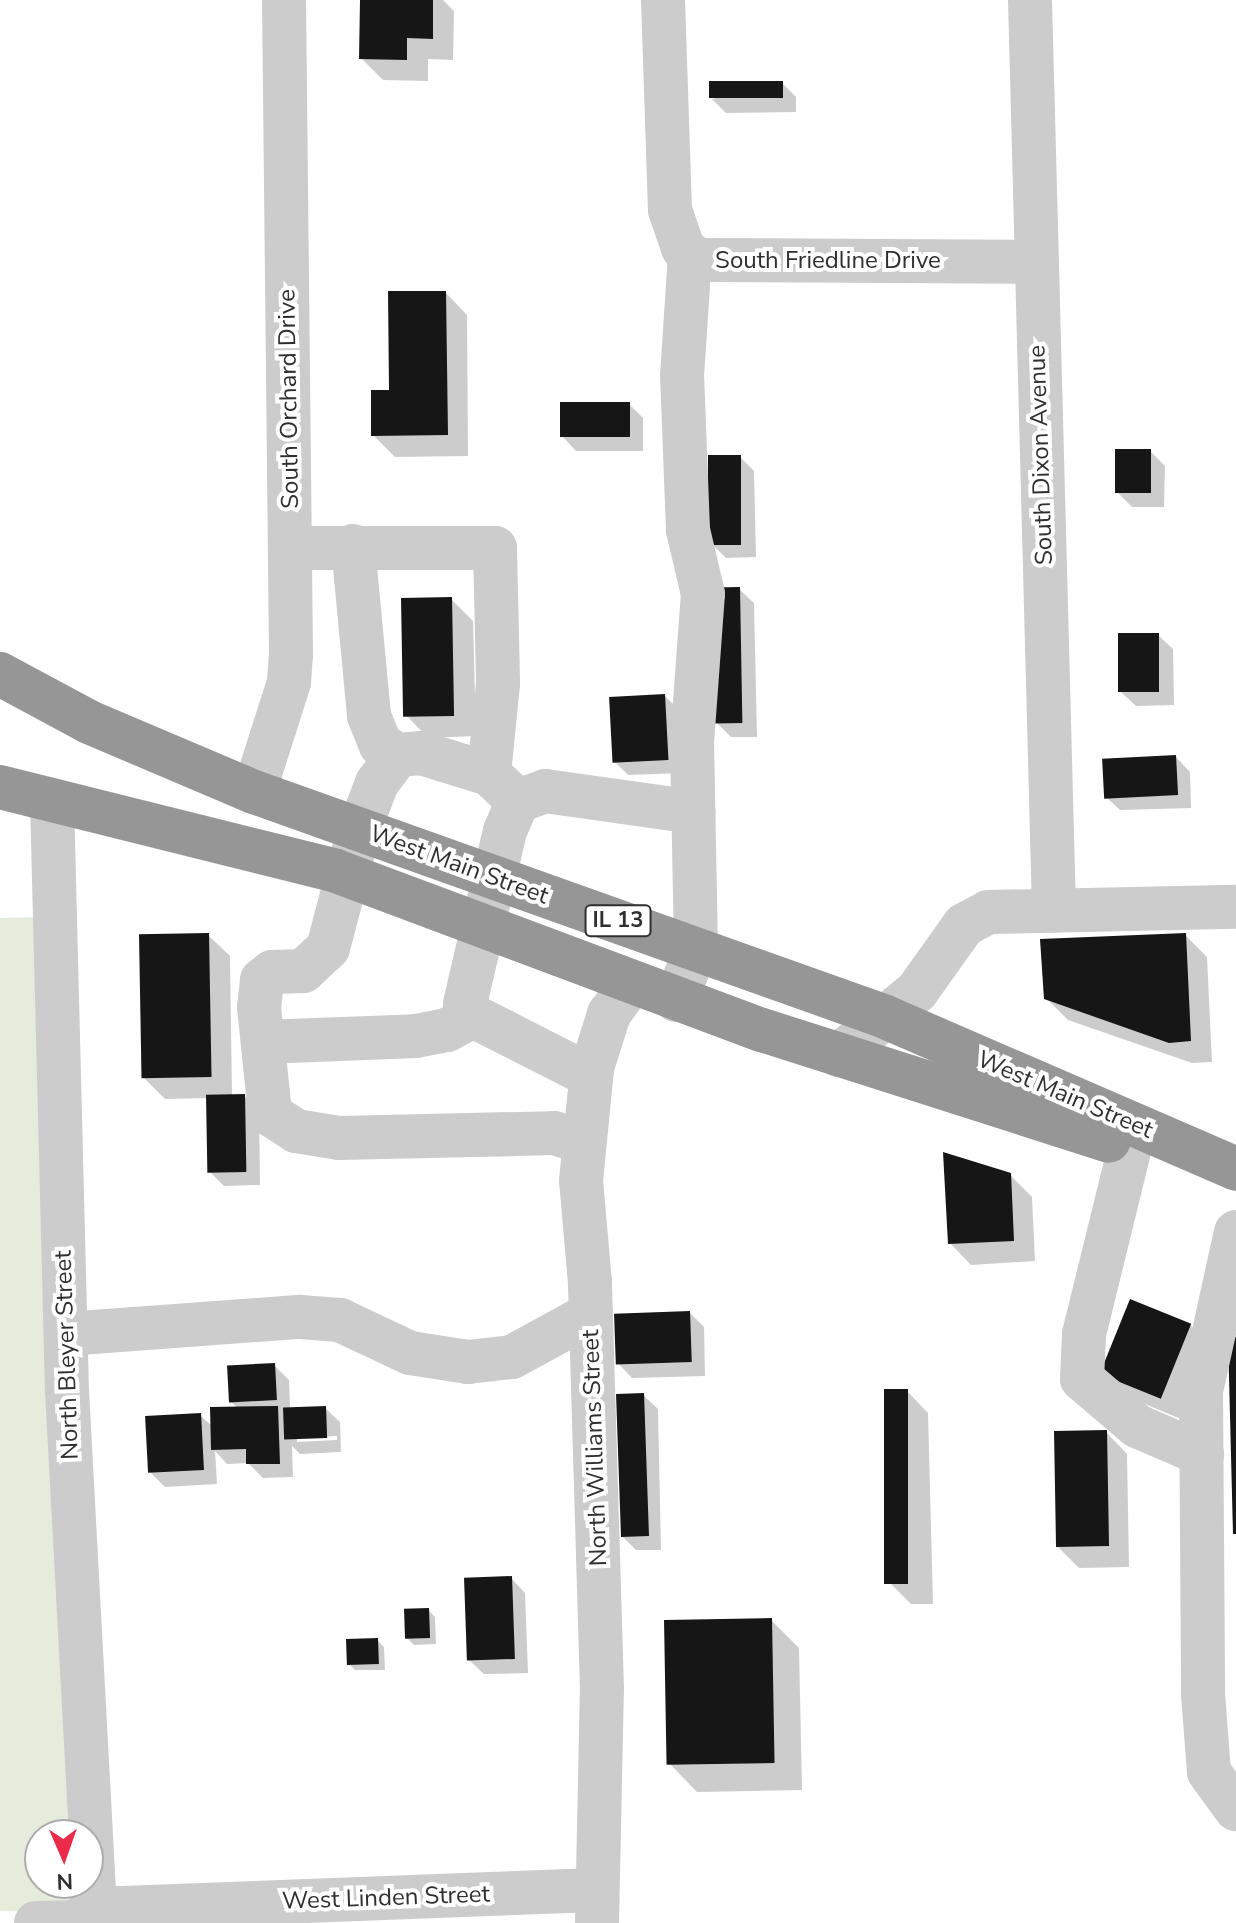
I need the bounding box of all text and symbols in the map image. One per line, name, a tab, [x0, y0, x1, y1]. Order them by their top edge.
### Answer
street label: South Friedline Drive	[715, 247, 941, 275]
street label: South Orchard Drive	[273, 289, 305, 509]
street label: South Dixon Avenue	[1023, 344, 1059, 566]
street label: West Main Street	[366, 819, 552, 911]
road number: IL 13	[584, 903, 652, 939]
street label: West Main Street	[973, 1045, 1157, 1145]
street label: North Bleyer Street	[49, 1250, 85, 1460]
street label: North Williams Street	[576, 1329, 614, 1567]
north arrow	[24, 1819, 104, 1899]
text: N	[56, 1866, 74, 1896]
street label: West Linden Street	[282, 1880, 490, 1916]

